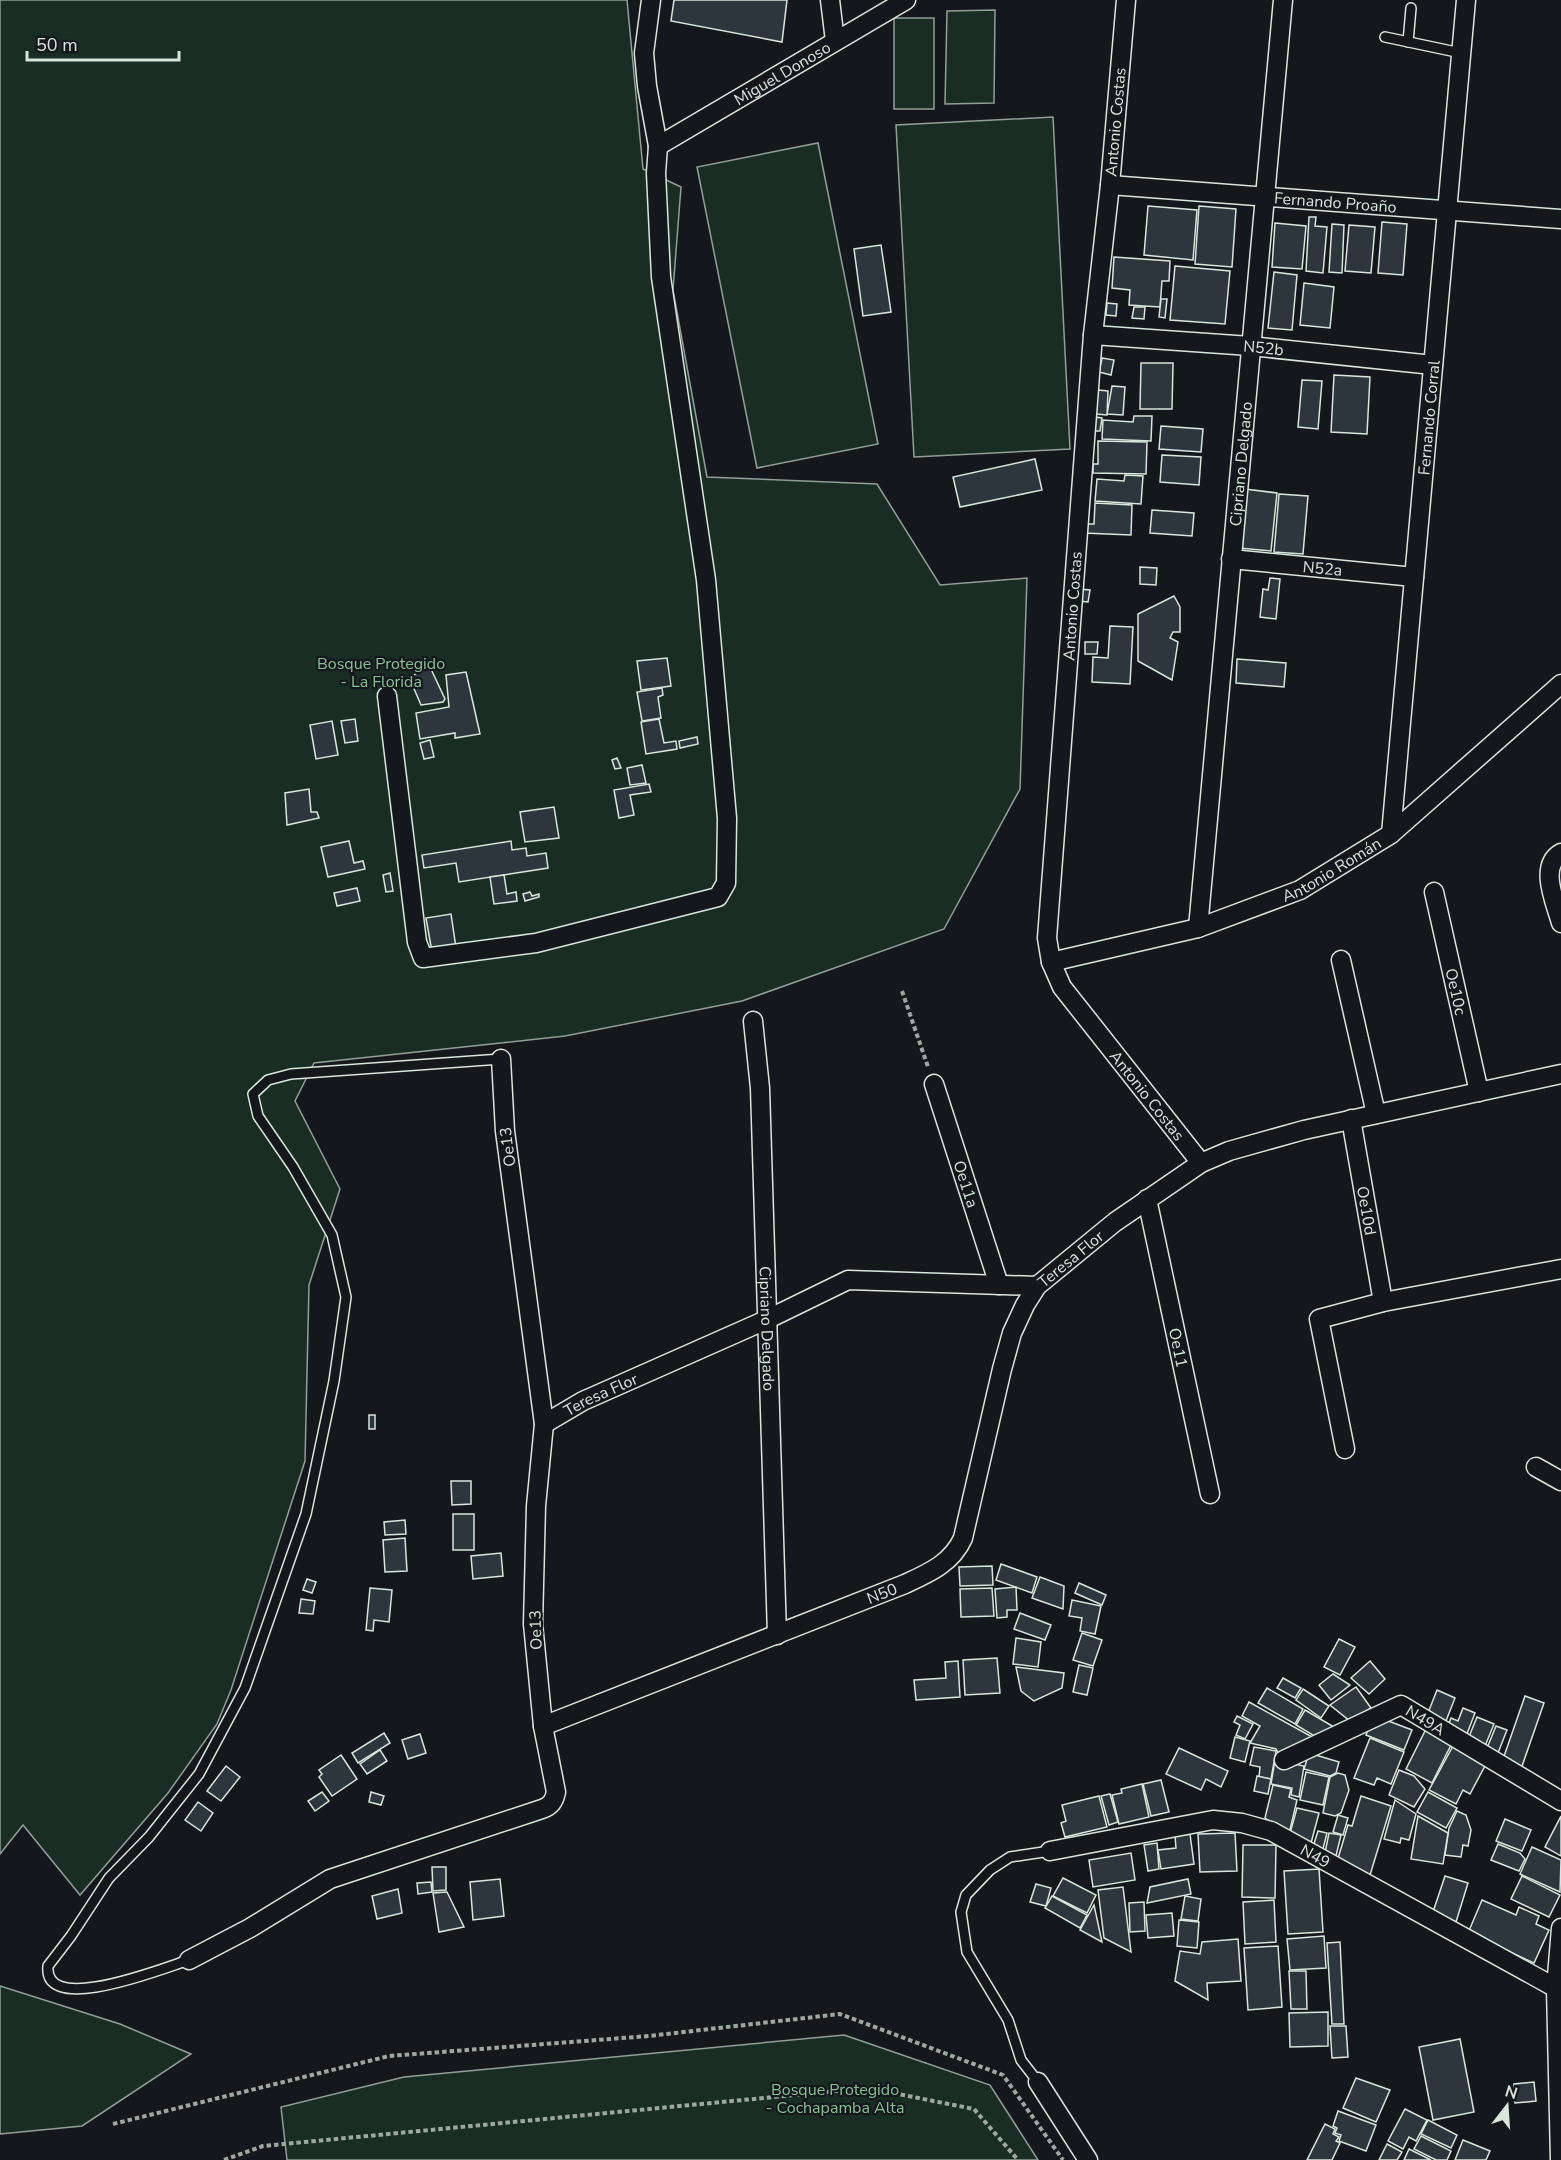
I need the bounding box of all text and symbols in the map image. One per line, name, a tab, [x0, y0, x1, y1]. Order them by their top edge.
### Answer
scale bar	[27, 24, 178, 62]
text: 50 m	[36, 33, 78, 57]
street label: Miguel Donoso	[730, 37, 835, 111]
street label: Antonio Costas	[1100, 67, 1132, 178]
street label: Fernando Proaño	[1273, 187, 1397, 219]
street label: N52b	[1243, 336, 1285, 361]
street label: Fernando Corral	[1413, 359, 1446, 476]
street label: Cipriano Delgado	[1225, 401, 1258, 527]
street label: Antonio Costas	[1058, 551, 1088, 661]
street label: N52a	[1302, 556, 1343, 582]
park label: Bosque Protegido - La Florida	[317, 653, 445, 693]
street label: Antonio Román	[1279, 833, 1386, 908]
street label: Oe10c	[1439, 966, 1471, 1018]
street label: Antonio Costas	[1104, 1046, 1189, 1146]
street label: Oe13	[495, 1126, 521, 1168]
street label: Oe11a	[947, 1158, 983, 1211]
street label: Oe10d	[1351, 1185, 1381, 1237]
street label: Teresa Flor	[1033, 1226, 1109, 1293]
street label: Cipriano Delgado	[754, 1266, 779, 1391]
street label: Oe11	[1163, 1326, 1193, 1370]
street label: Teresa Flor	[560, 1368, 642, 1422]
street label: N50	[864, 1578, 901, 1610]
street label: Oe13	[524, 1610, 548, 1650]
street label: N49A	[1401, 1700, 1449, 1741]
street label: N49	[1296, 1839, 1334, 1874]
north arrow	[1477, 2076, 1537, 2136]
park label: Bosque Protegido - Cochapamba Alta	[766, 2079, 904, 2119]
text: N	[1502, 2080, 1520, 2105]

